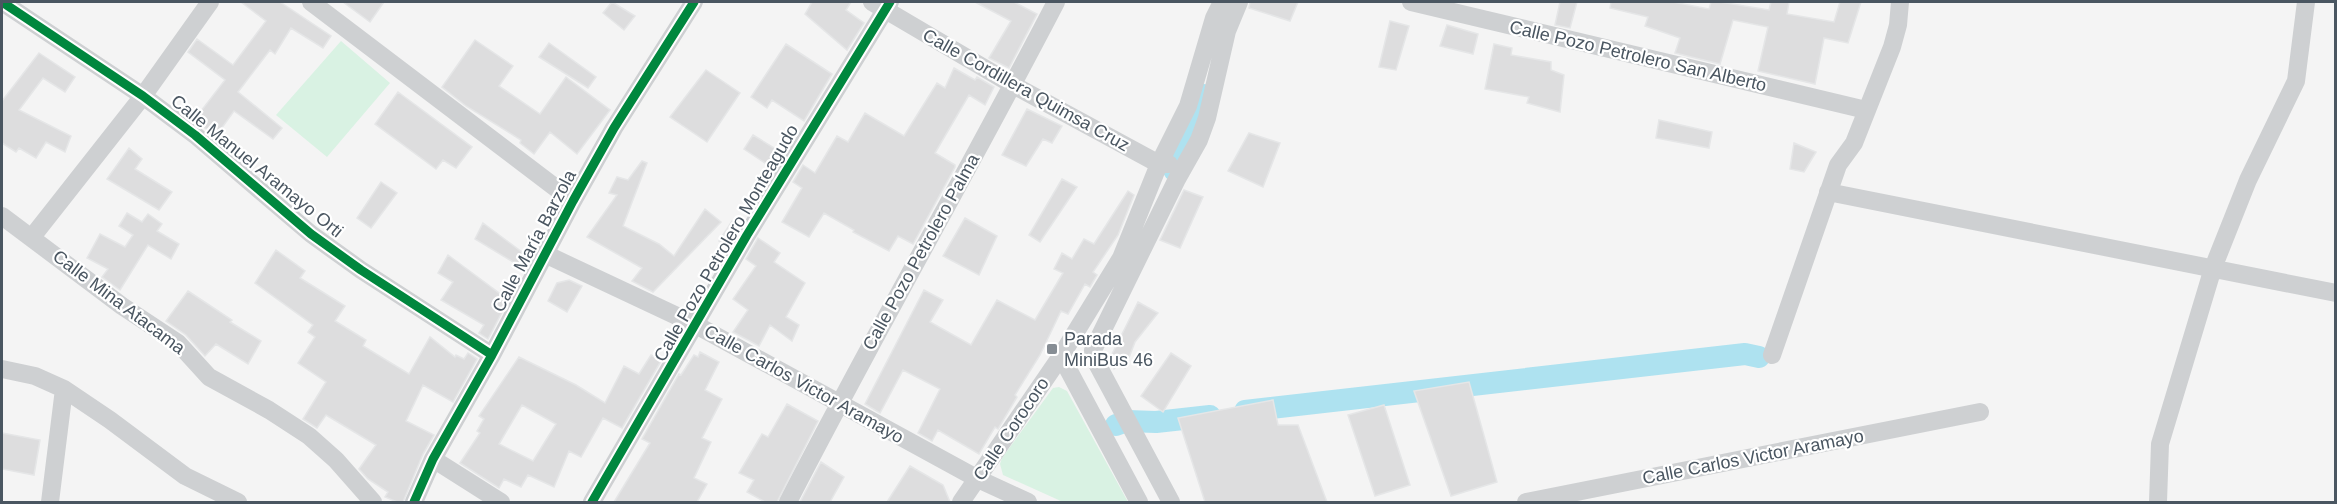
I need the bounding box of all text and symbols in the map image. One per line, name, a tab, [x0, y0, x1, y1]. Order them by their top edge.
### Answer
street label: Calle Pozo Petrolero San Alberto	[1508, 17, 1768, 95]
street label: Calle Cordillera Quimsa Cruz	[919, 25, 1133, 155]
street label: Calle Manuel Aramayo Orti	[167, 91, 347, 241]
street label: Calle Pozo Petrolero Monteagudo	[650, 121, 802, 365]
street label: Calle Pozo Petrolero Palma	[859, 150, 984, 354]
street label: Calle María Barzola	[488, 166, 580, 315]
street label: Calle Mina Atacama	[49, 246, 190, 359]
street label: Calle Carlos Victor Aramayo	[701, 321, 907, 447]
place label: Parada MiniBus 46	[1064, 329, 1153, 370]
marker: Parada MiniBus 46	[1045, 342, 1059, 356]
street label: Calle Corocoro	[969, 374, 1053, 484]
street label: Calle Carlos Victor Aramayo	[1641, 426, 1865, 488]

